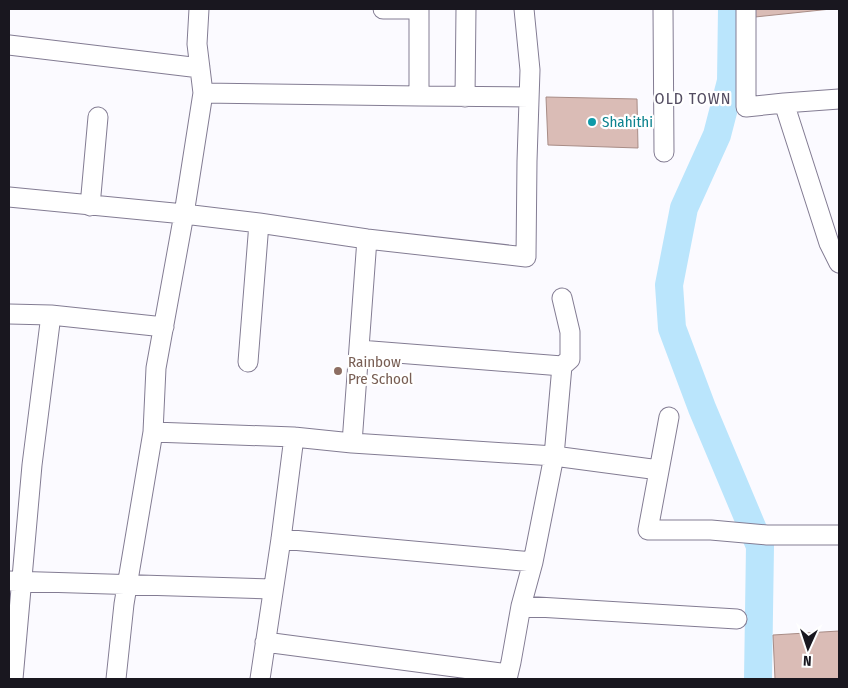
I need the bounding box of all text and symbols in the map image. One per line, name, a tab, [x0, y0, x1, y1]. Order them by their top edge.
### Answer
district label: OLD TOWN	[655, 89, 731, 108]
place label: Shahithi	[602, 113, 653, 131]
marker: Shahithi	[586, 116, 598, 128]
place label: Rainbow Pre School	[348, 353, 413, 388]
marker: Rainbow Pre School	[332, 365, 344, 377]
north arrow	[783, 623, 833, 673]
text: N	[803, 652, 812, 669]

